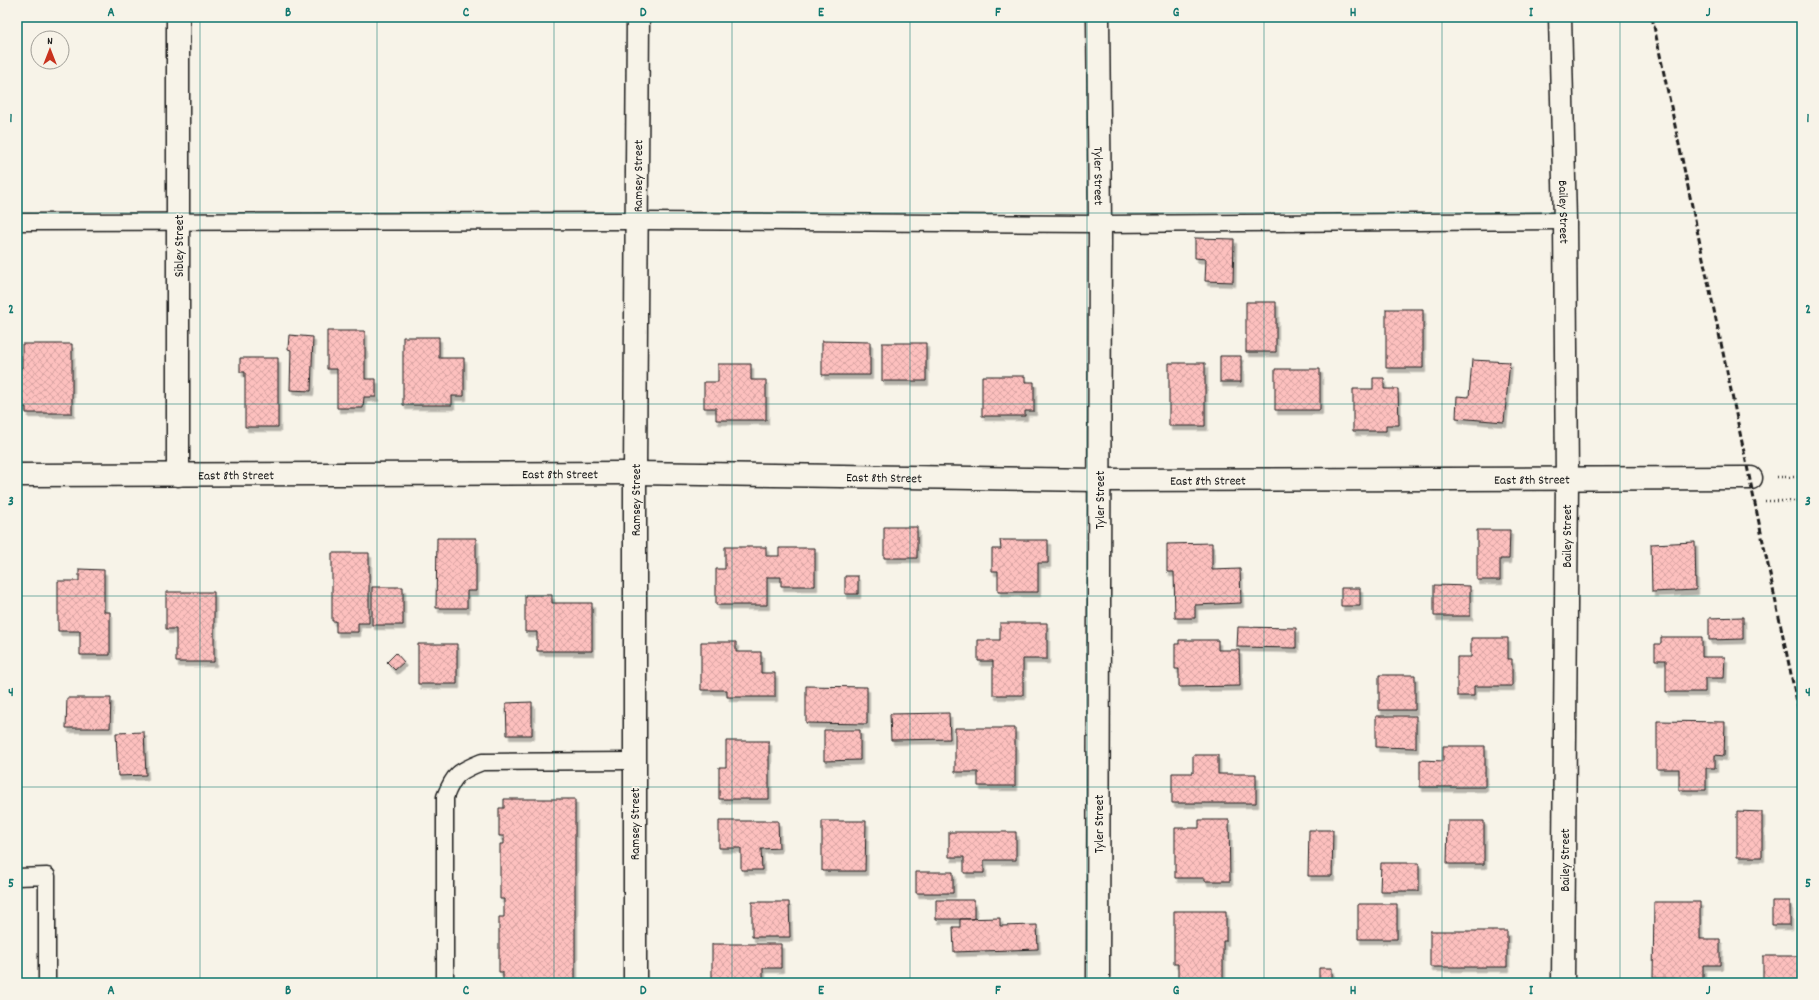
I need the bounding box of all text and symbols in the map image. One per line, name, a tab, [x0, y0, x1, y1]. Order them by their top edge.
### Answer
text: A	[107, 4, 115, 23]
text: B	[285, 4, 291, 23]
text: C	[463, 4, 470, 23]
text: D	[640, 4, 647, 23]
text: E	[818, 4, 825, 23]
text: F	[995, 4, 1001, 23]
text: G	[1173, 4, 1180, 23]
text: H	[1350, 4, 1357, 23]
text: I	[1529, 4, 1534, 23]
text: J	[1706, 4, 1711, 23]
north arrow	[30, 30, 70, 70]
text: N	[47, 34, 53, 50]
text: 1	[10, 110, 13, 129]
text: 1	[1807, 110, 1810, 129]
street label: Ramsey Street	[630, 140, 649, 212]
street label: Tyler Street	[1087, 147, 1107, 206]
street label: Bailey Street	[1552, 180, 1572, 244]
street label: Sibley Street	[171, 215, 190, 277]
text: 2	[8, 301, 14, 320]
text: 2	[1805, 301, 1811, 320]
street label: Ramsey Street	[628, 464, 647, 536]
street label: East 8th Street	[522, 466, 598, 485]
street label: East 8th Street	[198, 467, 274, 486]
street label: East 8th Street	[846, 469, 922, 489]
street label: Tyler Street	[1092, 470, 1111, 529]
street label: East 8th Street	[1494, 472, 1570, 491]
street label: East 8th Street	[1170, 473, 1246, 492]
text: 3	[8, 493, 14, 512]
text: 3	[1805, 493, 1811, 512]
street label: Bailey Street	[1559, 504, 1578, 568]
text: 4	[8, 684, 14, 703]
text: 4	[1805, 684, 1811, 703]
street label: Ramsey Street	[627, 788, 646, 860]
street label: Tyler Street	[1091, 794, 1110, 853]
street label: Bailey Street	[1557, 828, 1576, 892]
text: 5	[8, 875, 14, 894]
text: 5	[1805, 875, 1811, 894]
text: A	[107, 982, 115, 1000]
text: B	[285, 982, 291, 1000]
text: C	[463, 982, 470, 1000]
text: D	[640, 982, 647, 1000]
text: E	[818, 982, 825, 1000]
text: F	[995, 982, 1001, 1000]
text: G	[1173, 982, 1180, 1000]
text: H	[1350, 982, 1357, 1000]
text: I	[1529, 982, 1534, 1000]
text: J	[1706, 982, 1711, 1000]

